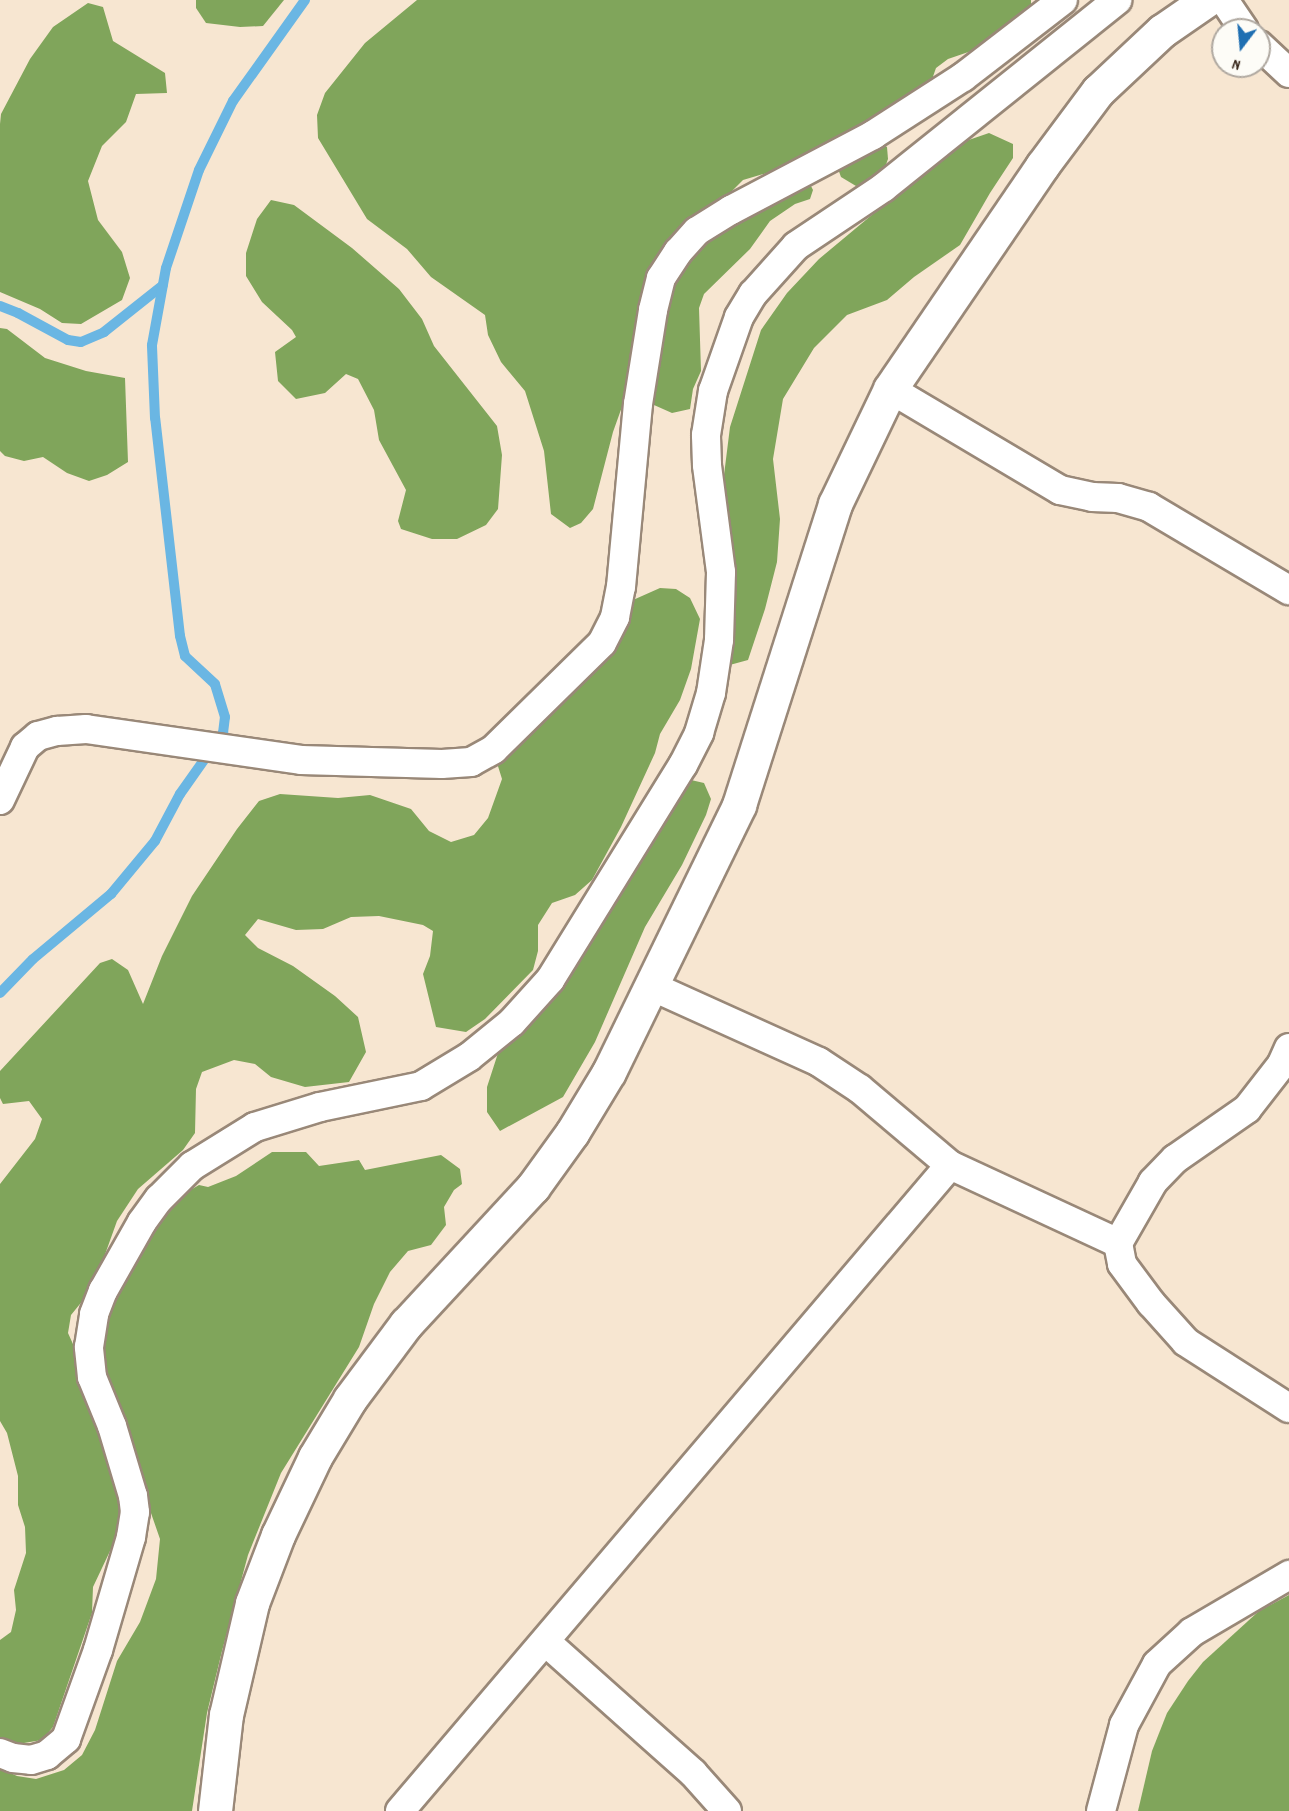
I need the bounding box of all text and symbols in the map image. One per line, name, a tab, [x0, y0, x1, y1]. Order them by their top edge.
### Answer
north arrow	[1211, 18, 1271, 78]
text: N	[1229, 52, 1243, 76]

